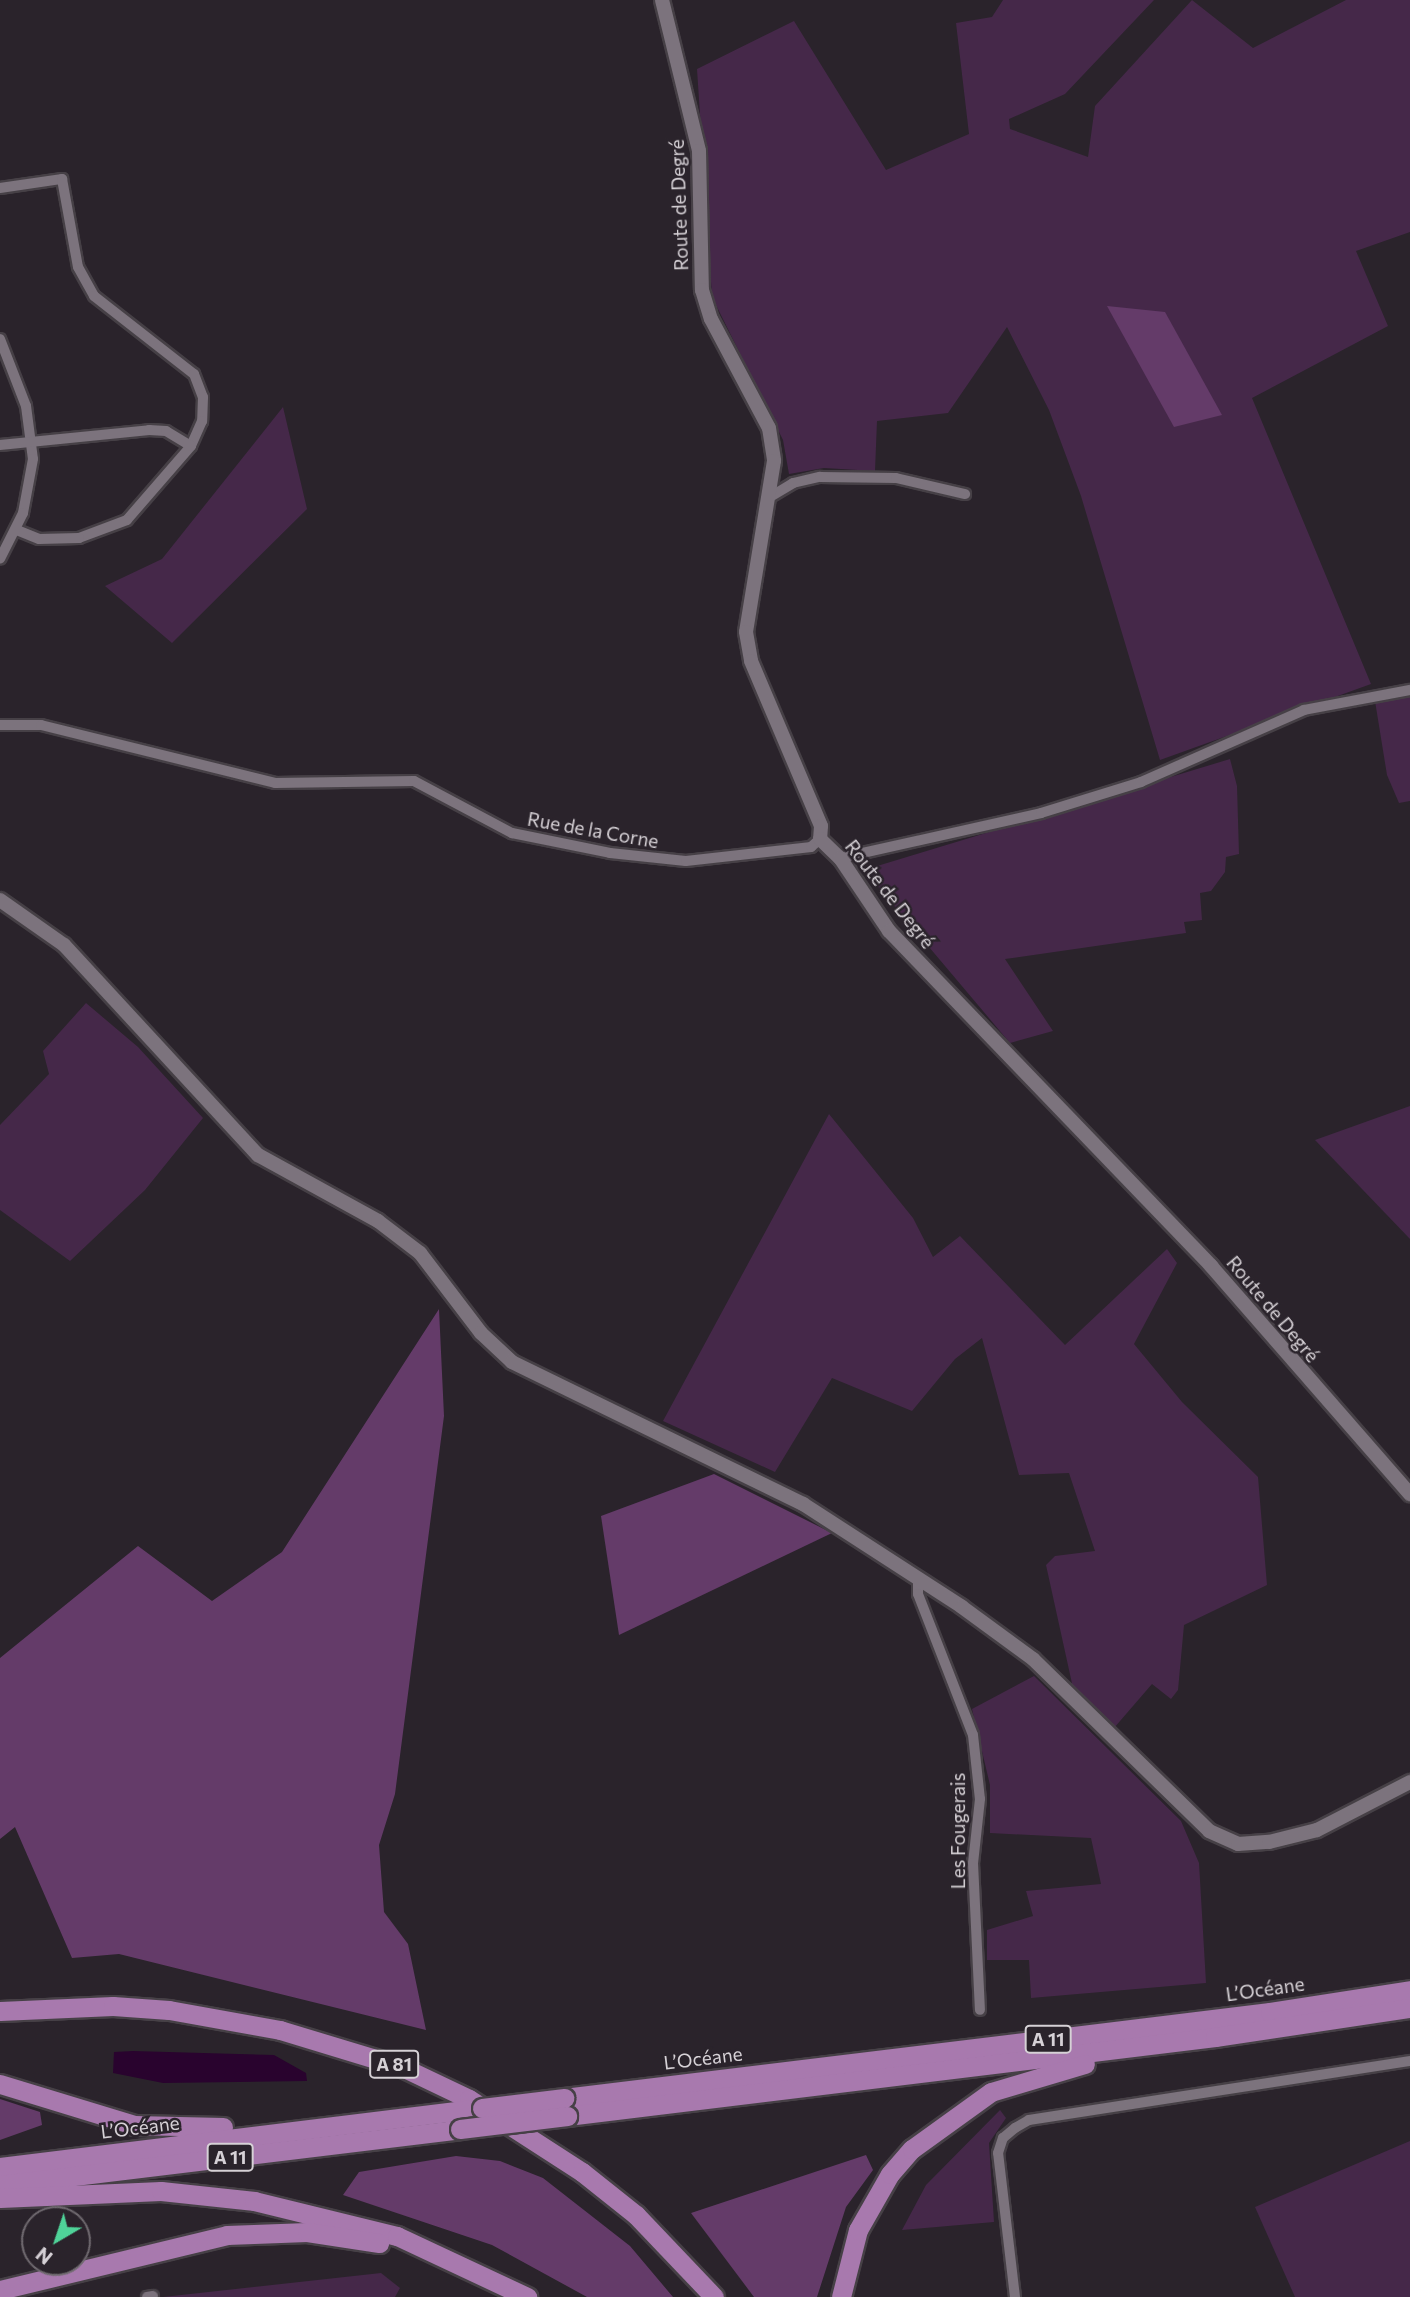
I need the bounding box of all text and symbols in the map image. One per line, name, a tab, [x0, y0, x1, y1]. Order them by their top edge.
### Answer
street label: Route de Degré	[665, 139, 693, 271]
street label: Rue de la Corne	[526, 807, 660, 853]
street label: Route de Degré	[841, 835, 939, 953]
street label: Route de Degré	[1222, 1251, 1324, 1367]
street label: Les Fougerais	[947, 1773, 969, 1889]
street label: L’Océane	[1224, 1972, 1306, 2006]
road number: A 11	[1024, 2024, 1072, 2054]
street label: L’Océane	[662, 2042, 744, 2074]
road number: A 81	[368, 2050, 420, 2078]
street label: L’Océane	[99, 2111, 181, 2143]
road number: A 11	[205, 2143, 254, 2172]
north arrow	[21, 2206, 91, 2276]
text: N	[31, 2243, 57, 2270]

